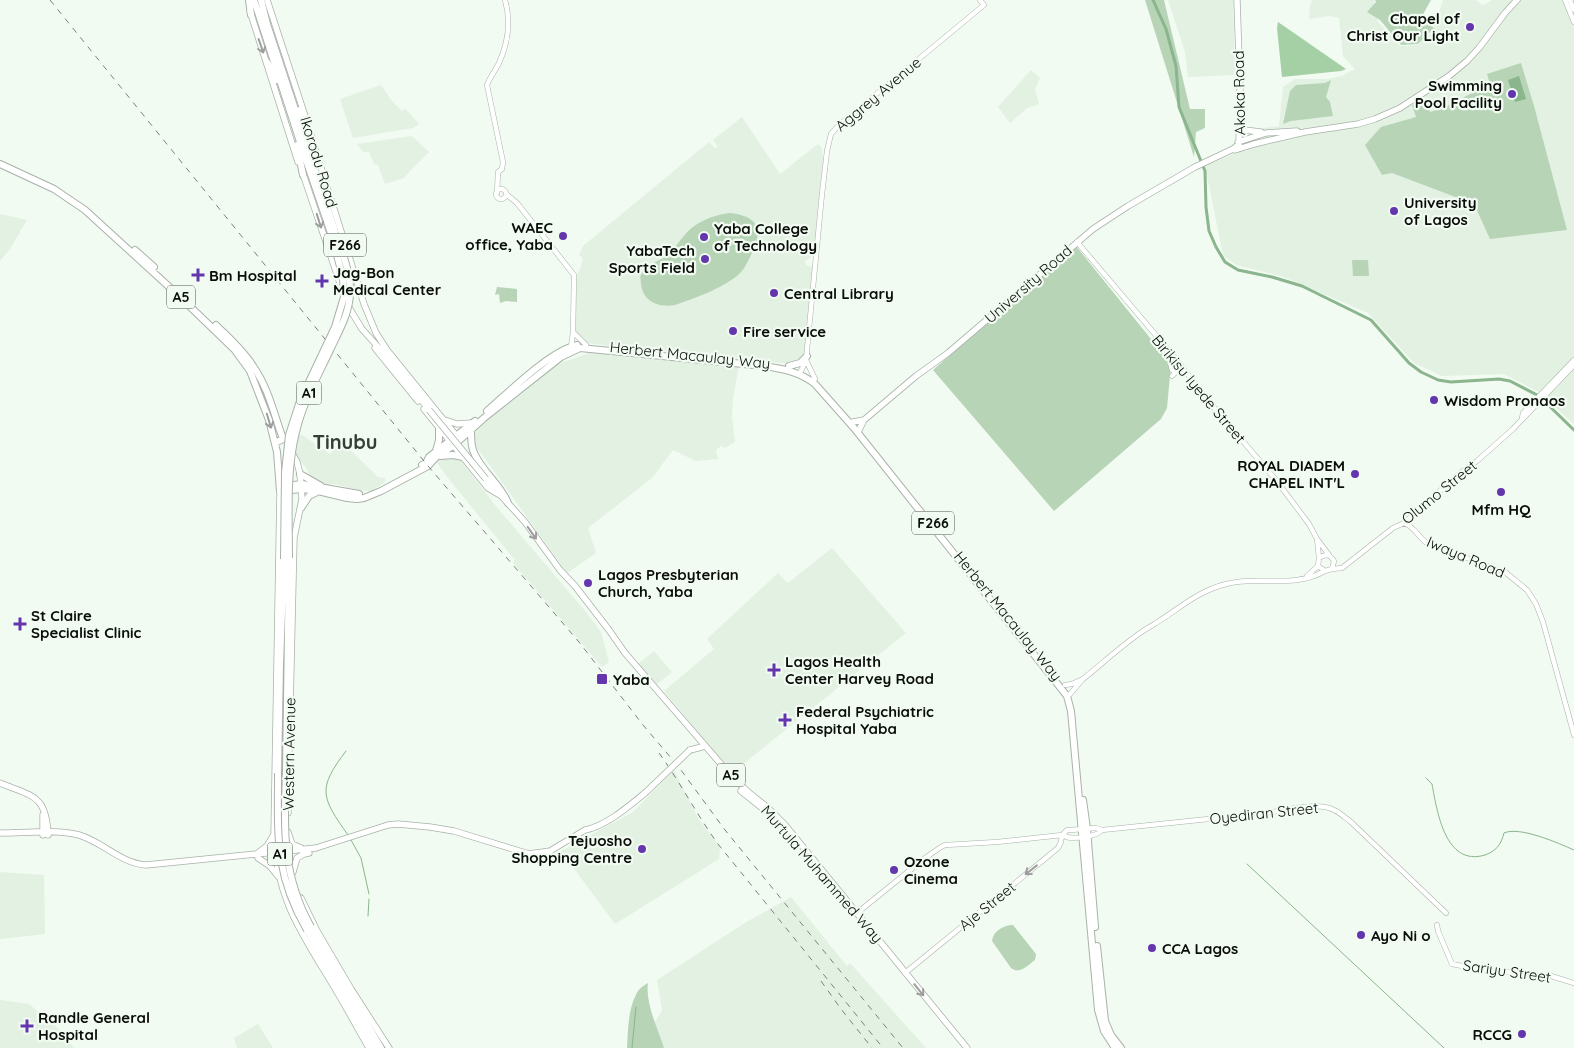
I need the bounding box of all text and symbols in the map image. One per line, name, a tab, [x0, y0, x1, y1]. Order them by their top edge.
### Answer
place label: Chapel of Christ Our Light	[1347, 9, 1460, 45]
marker: Chapel of Christ Our Light	[1464, 21, 1476, 33]
one-way arrow	[257, 38, 267, 54]
street label: Akoka Road	[1229, 50, 1249, 136]
street label: Aggrey Avenue	[831, 53, 925, 135]
place label: Swimming Pool Facility	[1415, 76, 1502, 112]
marker: Swimming Pool Facility	[1506, 88, 1518, 100]
street label: Ikorodu Road	[296, 114, 342, 210]
place label: University of Lagos	[1404, 193, 1476, 229]
marker: University of Lagos	[1388, 205, 1400, 217]
one-way arrow	[315, 213, 324, 229]
place label: WAEC office, Yaba	[465, 218, 554, 254]
place label: Yaba College of Technology	[714, 219, 817, 255]
marker: WAEC office, Yaba	[557, 230, 569, 242]
marker: Yaba College of Technology	[698, 231, 710, 243]
road number: F266	[324, 234, 366, 256]
place label: YabaTech Sports Field	[609, 241, 695, 277]
street label: University Road	[980, 241, 1076, 327]
marker: YabaTech Sports Field	[699, 253, 711, 265]
place label: Jag-Bon Medical Center	[333, 263, 442, 299]
place label: Bm Hospital	[209, 266, 297, 285]
marker: Bm Hospital	[191, 268, 205, 282]
marker: Jag-Bon Medical Center	[315, 274, 329, 288]
place label: Central Library	[784, 284, 894, 303]
road number: A5	[167, 286, 195, 308]
marker: Central Library	[768, 287, 780, 299]
place label: Fire service	[743, 322, 826, 341]
marker: Fire service	[727, 325, 739, 337]
street label: Birikisu Iyede Street	[1148, 331, 1250, 447]
street label: Herbert Macaulay Way	[609, 337, 771, 373]
road number: A1	[296, 382, 322, 404]
place label: Wisdom Pronaos	[1444, 391, 1565, 410]
marker: Wisdom Pronaos	[1428, 394, 1440, 406]
one-way arrow	[264, 412, 274, 428]
district label: Tinubu	[312, 429, 378, 454]
place label: ROYAL DIADEM CHAPEL INT'L	[1237, 456, 1345, 492]
street label: Olumo Street	[1398, 456, 1480, 528]
marker: ROYAL DIADEM CHAPEL INT'L	[1349, 468, 1361, 480]
marker: Mfm HQ	[1495, 486, 1507, 498]
place label: Mfm HQ	[1472, 500, 1531, 519]
road number: F266	[912, 512, 954, 534]
one-way arrow	[527, 526, 537, 540]
street label: Iwaya Road	[1424, 532, 1508, 582]
street label: Herbert Macaulay Way	[950, 547, 1066, 685]
place label: Lagos Presbyterian Church, Yaba	[598, 565, 739, 601]
marker: Lagos Presbyterian Church, Yaba	[582, 577, 594, 589]
place label: St Claire Specialist Clinic	[31, 606, 142, 642]
marker: St Claire Specialist Clinic	[13, 617, 27, 631]
place label: Lagos Health Center Harvey Road	[785, 652, 934, 688]
marker: Lagos Health Center Harvey Road	[767, 663, 781, 677]
place label: Yaba	[613, 670, 650, 689]
marker: Yaba	[595, 672, 609, 686]
street label: Western Avenue	[279, 697, 299, 811]
place label: Federal Psychiatric Hospital Yaba	[796, 702, 934, 738]
marker: Federal Psychiatric Hospital Yaba	[778, 713, 792, 727]
road number: A5	[717, 764, 745, 786]
street label: Oyediran Street	[1209, 798, 1319, 828]
street label: Murtula Muhammed Way	[757, 801, 887, 947]
place label: Tejuosho Shopping Centre	[511, 831, 632, 867]
road number: A1	[268, 842, 292, 866]
marker: Tejuosho Shopping Centre	[636, 843, 648, 855]
place label: Ozone Cinema	[904, 852, 958, 888]
marker: Ozone Cinema	[888, 864, 900, 876]
one-way arrow	[1024, 865, 1038, 875]
street label: Aje Street	[955, 877, 1019, 935]
place label: Ayo Ni o	[1371, 926, 1431, 945]
marker: Ayo Ni o	[1355, 929, 1367, 941]
place label: CCA Lagos	[1162, 939, 1238, 958]
marker: CCA Lagos	[1146, 942, 1158, 954]
street label: Sariyu Street	[1462, 955, 1552, 987]
one-way arrow	[914, 983, 925, 996]
place label: Randle General Hospital	[38, 1008, 150, 1044]
marker: Randle General Hospital	[20, 1019, 34, 1033]
place label: RCCG	[1473, 1025, 1512, 1044]
marker: RCCG	[1516, 1028, 1528, 1040]

